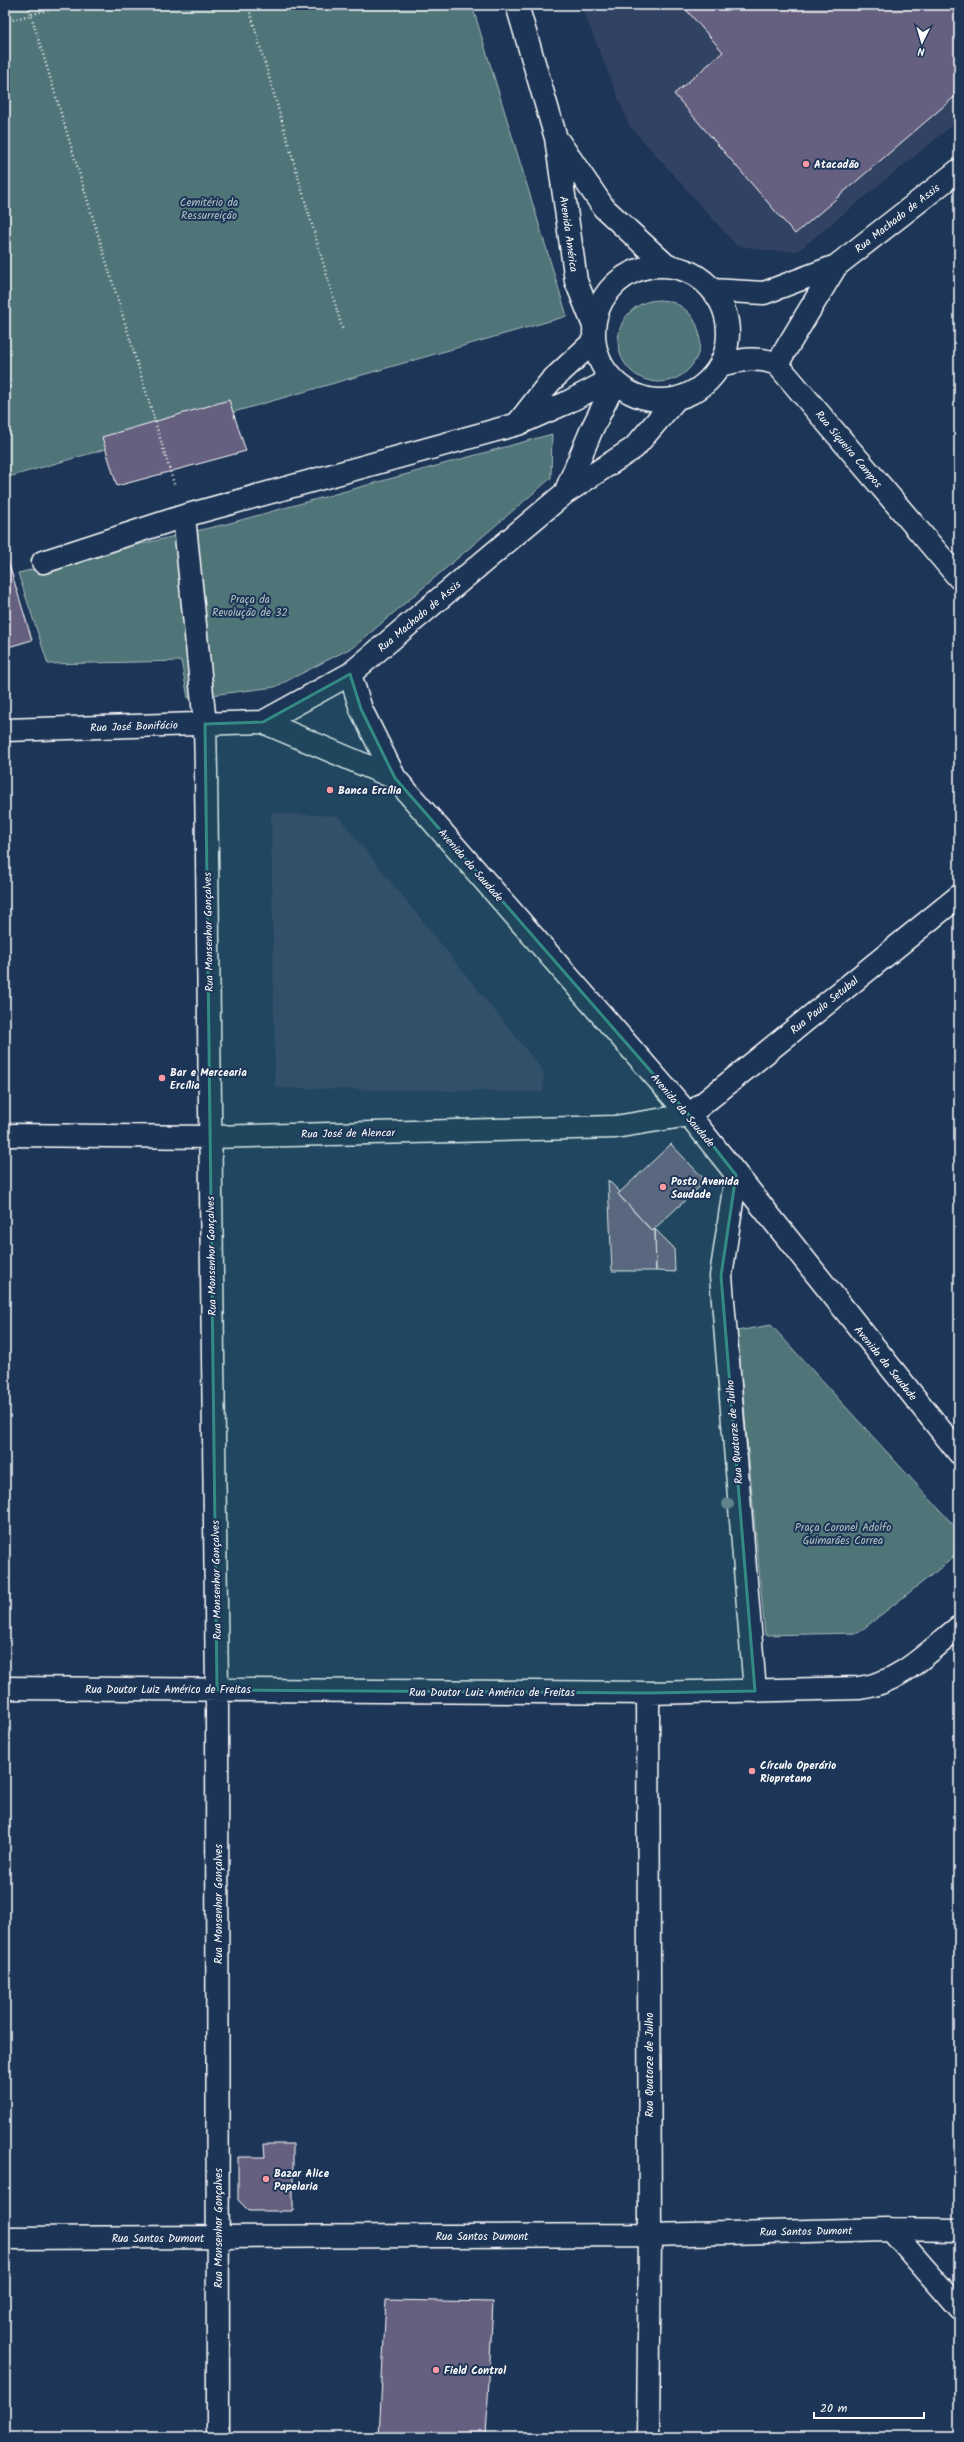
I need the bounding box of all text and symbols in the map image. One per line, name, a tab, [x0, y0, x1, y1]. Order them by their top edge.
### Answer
north arrow	[902, 22, 942, 62]
text: N	[917, 42, 925, 60]
place label: Atacadão	[814, 156, 859, 174]
marker: Atacadão	[801, 159, 811, 169]
street label: Rua Machado de Assis	[851, 179, 944, 258]
park label: Cemitério da Ressurreição	[180, 194, 238, 225]
street label: Avenida América	[554, 195, 582, 273]
street label: Rua Siqueira Campos	[810, 407, 886, 493]
street label: Rua Machado de Assis	[374, 576, 466, 657]
park label: Praça da Revolução de 32	[212, 591, 288, 622]
street label: Rua José Bonifácio	[90, 716, 178, 738]
place label: Banca Ercília	[338, 782, 402, 800]
marker: Banca Ercília	[325, 785, 335, 795]
street label: Avenida da Saudade	[433, 825, 507, 906]
street label: Rua Monsenhor Gonçalves	[199, 872, 219, 992]
street label: Rua Paulo Setubal	[786, 972, 863, 1039]
place label: Bar e Mercearia Ercília	[170, 1064, 247, 1095]
street label: Avenida da Saudade	[646, 1070, 719, 1152]
marker: Bar e Mercearia Ercília	[157, 1073, 167, 1083]
street label: Rua José de Alencar	[301, 1124, 397, 1144]
place label: Posto Avenida Saudade	[671, 1173, 739, 1204]
marker: Posto Avenida Saudade	[658, 1182, 668, 1192]
street label: Rua Monsenhor Gonçalves	[202, 1196, 222, 1316]
street label: Avenida da Saudade	[849, 1322, 921, 1405]
street label: Rua Quatorze de Julho	[721, 1379, 749, 1485]
park label: Praça Coronel Adolfo Guimarães Correa	[795, 1519, 891, 1550]
street label: Rua Monsenhor Gonçalves	[207, 1520, 227, 1640]
street label: Rua Doutor Luiz Américo de Freitas	[85, 1681, 251, 1699]
street label: Rua Doutor Luiz Américo de Freitas	[409, 1684, 575, 1702]
place label: Círculo Operário Riopretano	[760, 1757, 836, 1788]
marker: Círculo Operário Riopretano	[747, 1766, 757, 1776]
street label: Rua Monsenhor Gonçalves	[210, 1844, 228, 1964]
street label: Rua Quatorze de Julho	[641, 2013, 659, 2117]
place label: Bazar Alice Papelaria	[274, 2165, 330, 2196]
street label: Rua Monsenhor Gonçalves	[210, 2168, 228, 2288]
marker: Bazar Alice Papelaria	[261, 2174, 271, 2184]
street label: Rua Santos Dumont	[760, 2222, 853, 2242]
street label: Rua Santos Dumont	[436, 2228, 529, 2246]
street label: Rua Santos Dumont	[112, 2230, 205, 2248]
place label: Field Control	[444, 2362, 506, 2380]
marker: Field Control	[431, 2365, 441, 2375]
scale bar	[814, 2394, 924, 2420]
text: 20 m	[820, 2399, 848, 2418]

